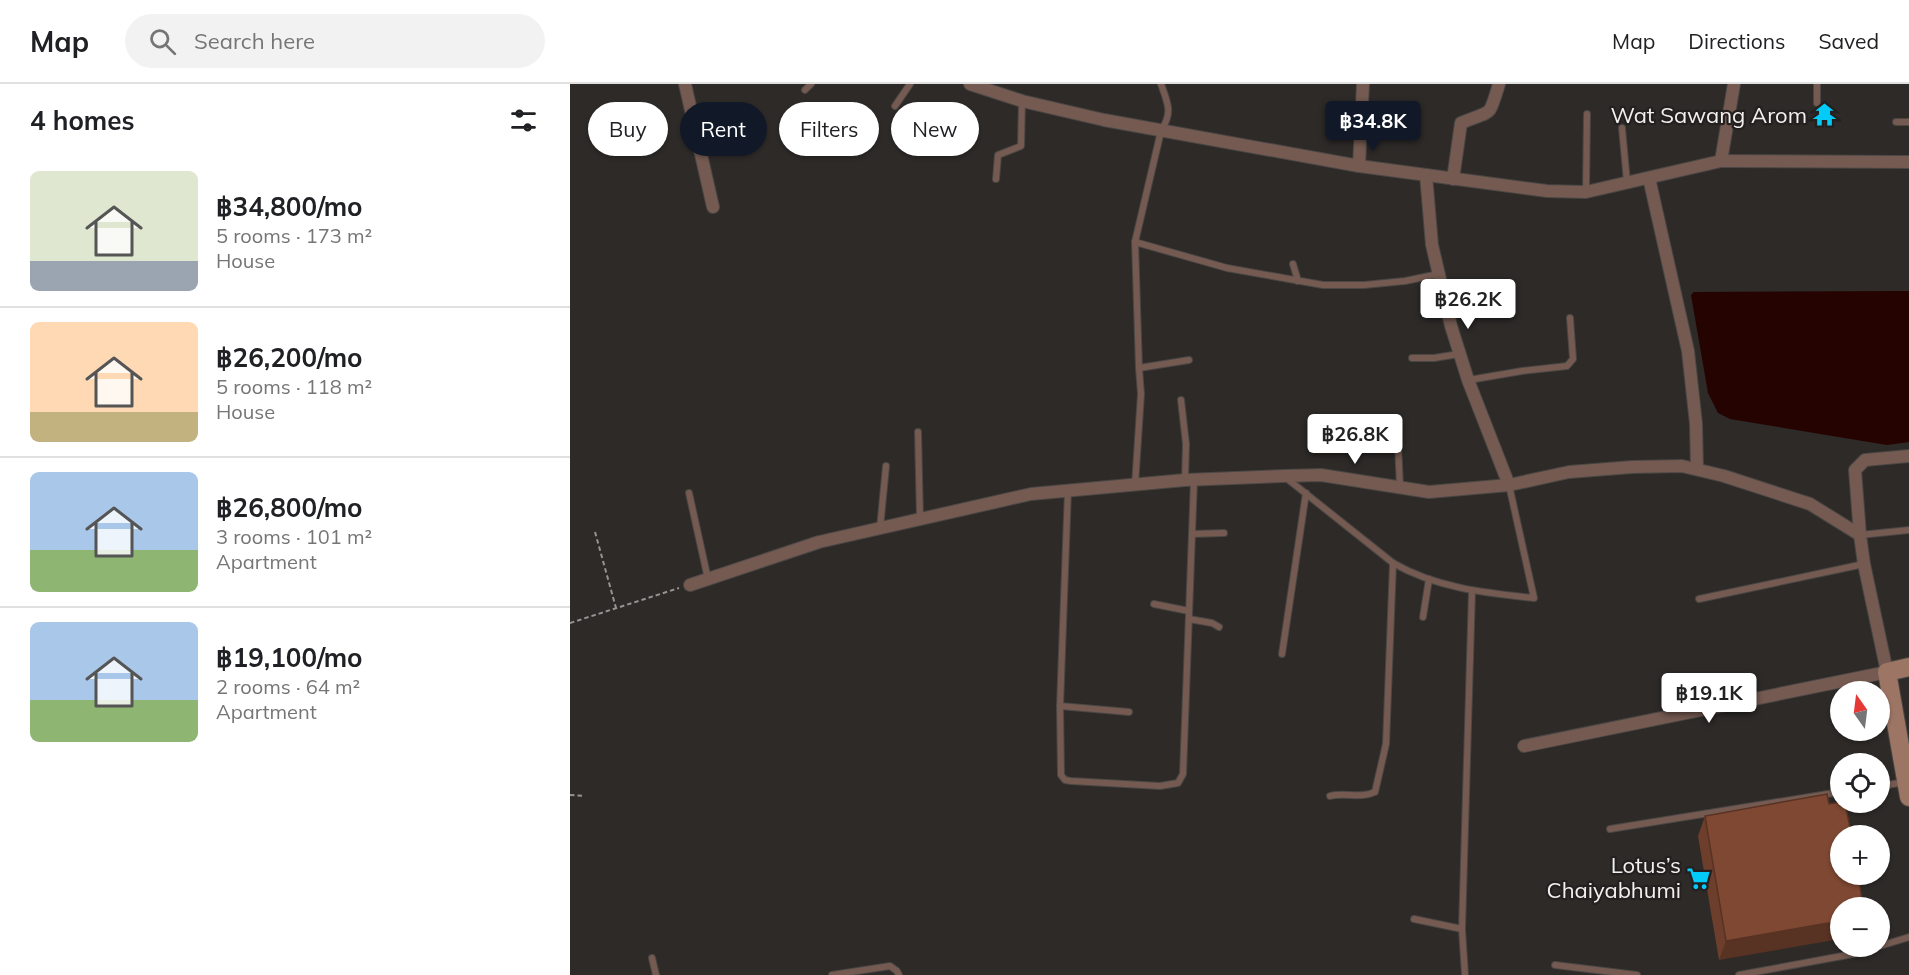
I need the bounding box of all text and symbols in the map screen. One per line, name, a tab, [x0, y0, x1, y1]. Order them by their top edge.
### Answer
search box	[125, 14, 545, 68]
text: Map	[30, 24, 89, 59]
icon: search	[146, 25, 179, 58]
text: Search here	[194, 27, 315, 55]
text: Map	[1612, 28, 1655, 54]
text: Directions	[1688, 28, 1785, 54]
text: Saved	[1818, 28, 1879, 54]
pin: ฿34.8K	[1324, 101, 1422, 152]
place label: Wat Sawang Arom	[1610, 101, 1807, 129]
chip: Buy	[588, 102, 668, 156]
chip: Rent	[680, 102, 767, 156]
chip: Filters	[779, 102, 879, 156]
chip: New	[891, 102, 979, 156]
temple icon: Wat Sawang Arom	[1812, 102, 1838, 128]
text: 4 homes	[30, 104, 134, 137]
icon: filters	[507, 104, 540, 137]
text: ฿34.8K	[1339, 108, 1407, 133]
text: ฿34,800/mo	[216, 190, 362, 223]
icon: home	[78, 195, 150, 267]
text: 5 rooms · 173 m²	[216, 223, 372, 248]
text: House	[216, 248, 275, 273]
pin: ฿26.2K	[1419, 279, 1517, 330]
text: ฿26.2K	[1434, 286, 1502, 311]
text: ฿26,200/mo	[216, 341, 362, 374]
icon: home	[78, 346, 150, 418]
text: 5 rooms · 118 m²	[216, 374, 372, 399]
text: House	[216, 399, 275, 424]
pin: ฿26.8K	[1306, 414, 1404, 465]
text: ฿26.8K	[1321, 421, 1389, 446]
text: ฿26,800/mo	[216, 491, 362, 524]
icon: home	[78, 496, 150, 568]
text: 3 rooms · 101 m²	[216, 524, 372, 549]
text: Apartment	[216, 549, 317, 574]
text: ฿19,100/mo	[216, 641, 362, 674]
icon: home	[78, 646, 150, 718]
pin: ฿19.1K	[1660, 673, 1758, 724]
text: 2 rooms · 64 m²	[216, 674, 360, 699]
text: ฿19.1K	[1675, 680, 1743, 705]
north arrow	[1830, 681, 1890, 741]
map controls	[1830, 681, 1890, 957]
text: Apartment	[216, 699, 317, 724]
button: locate	[1830, 753, 1890, 813]
button: +	[1830, 825, 1890, 885]
place label: Lotus’s Chaiyabhumi	[1547, 851, 1681, 904]
supermarket icon: Lotus’s Chaiyabhumi	[1686, 865, 1712, 891]
button: −	[1830, 897, 1890, 957]

